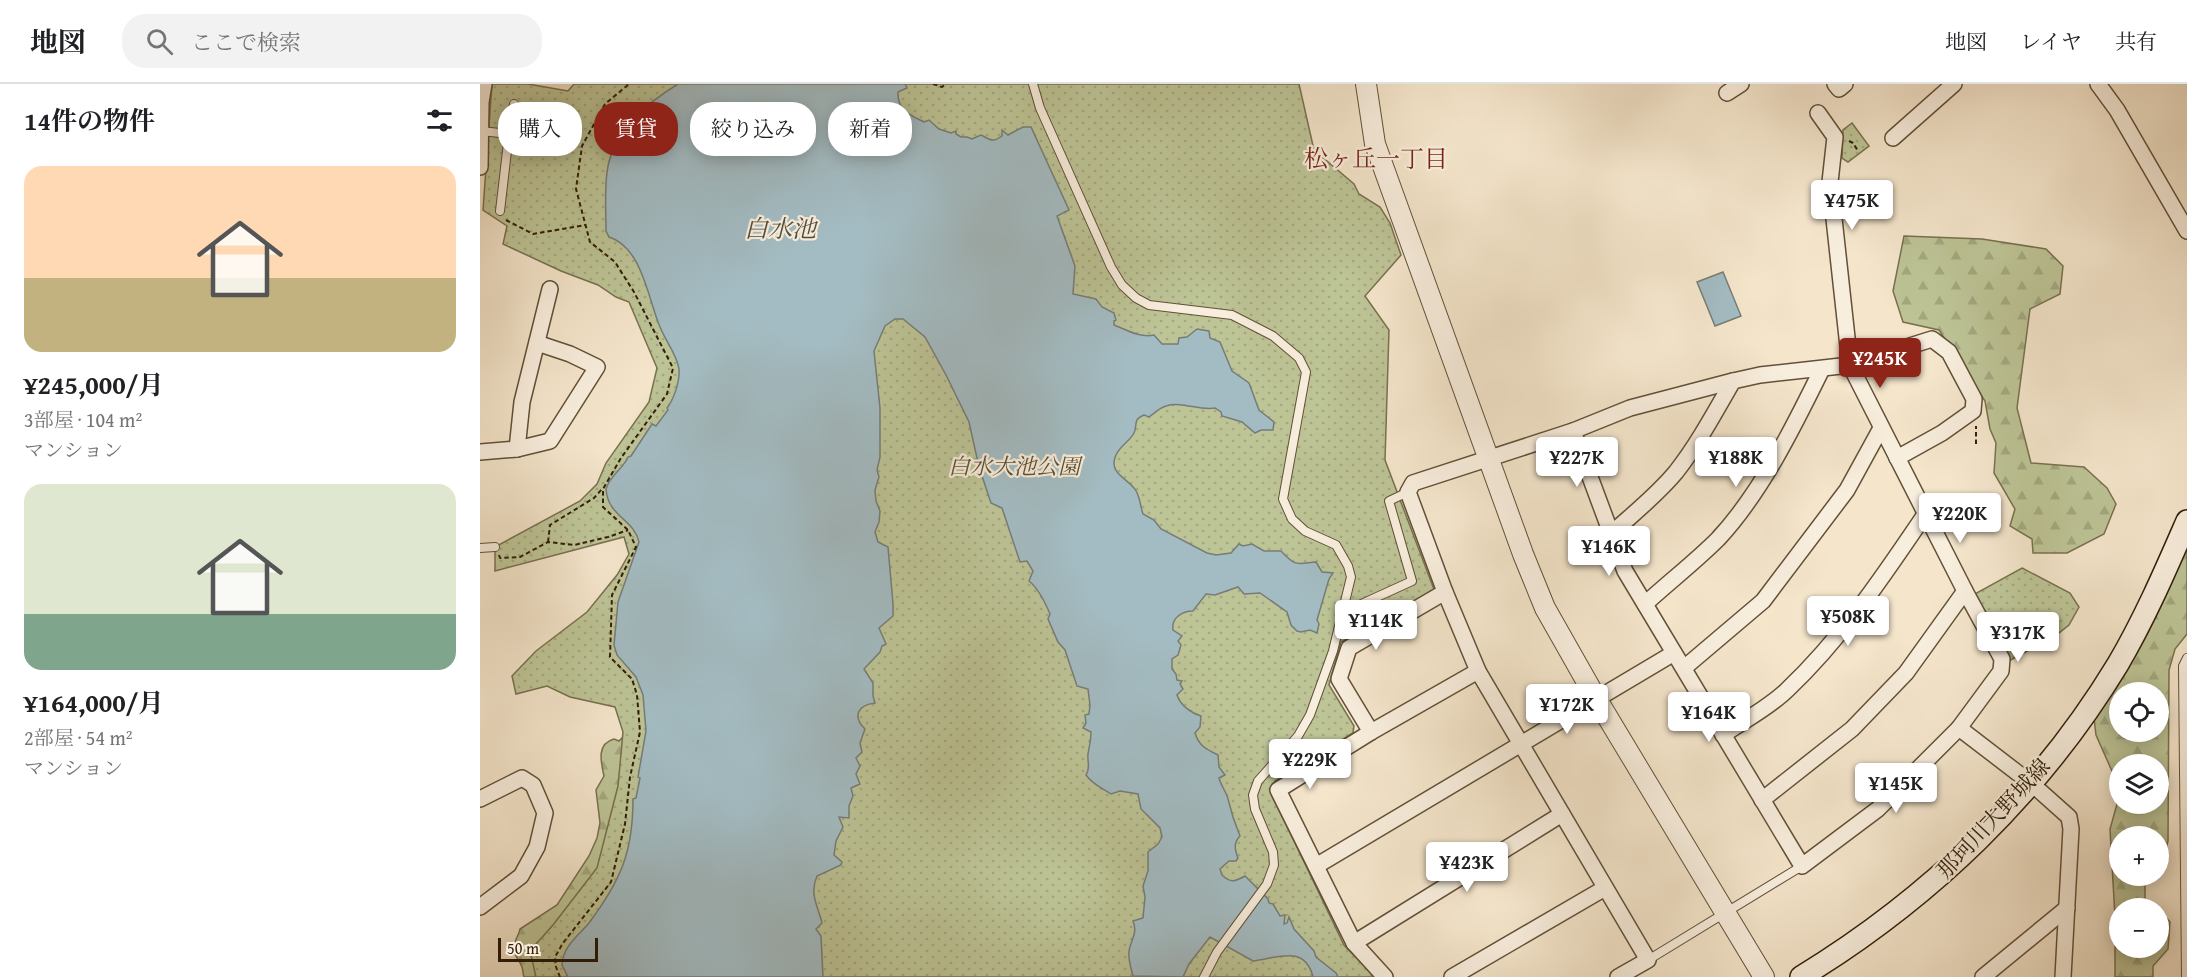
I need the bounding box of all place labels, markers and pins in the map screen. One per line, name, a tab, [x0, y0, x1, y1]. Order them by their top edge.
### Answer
pin: ¥475K	[1810, 180, 1894, 231]
pin: ¥245K	[1838, 338, 1922, 389]
pin: ¥227K	[1535, 437, 1619, 488]
pin: ¥188K	[1694, 437, 1778, 488]
pin: ¥220K	[1918, 493, 2002, 544]
pin: ¥146K	[1567, 526, 1651, 577]
pin: ¥508K	[1806, 596, 1890, 647]
pin: ¥114K	[1334, 600, 1418, 651]
pin: ¥317K	[1976, 612, 2060, 663]
pin: ¥172K	[1525, 684, 1609, 735]
pin: ¥164K	[1667, 692, 1751, 743]
pin: ¥229K	[1268, 739, 1352, 790]
pin: ¥145K	[1854, 763, 1938, 814]
pin: ¥423K	[1425, 842, 1509, 893]

